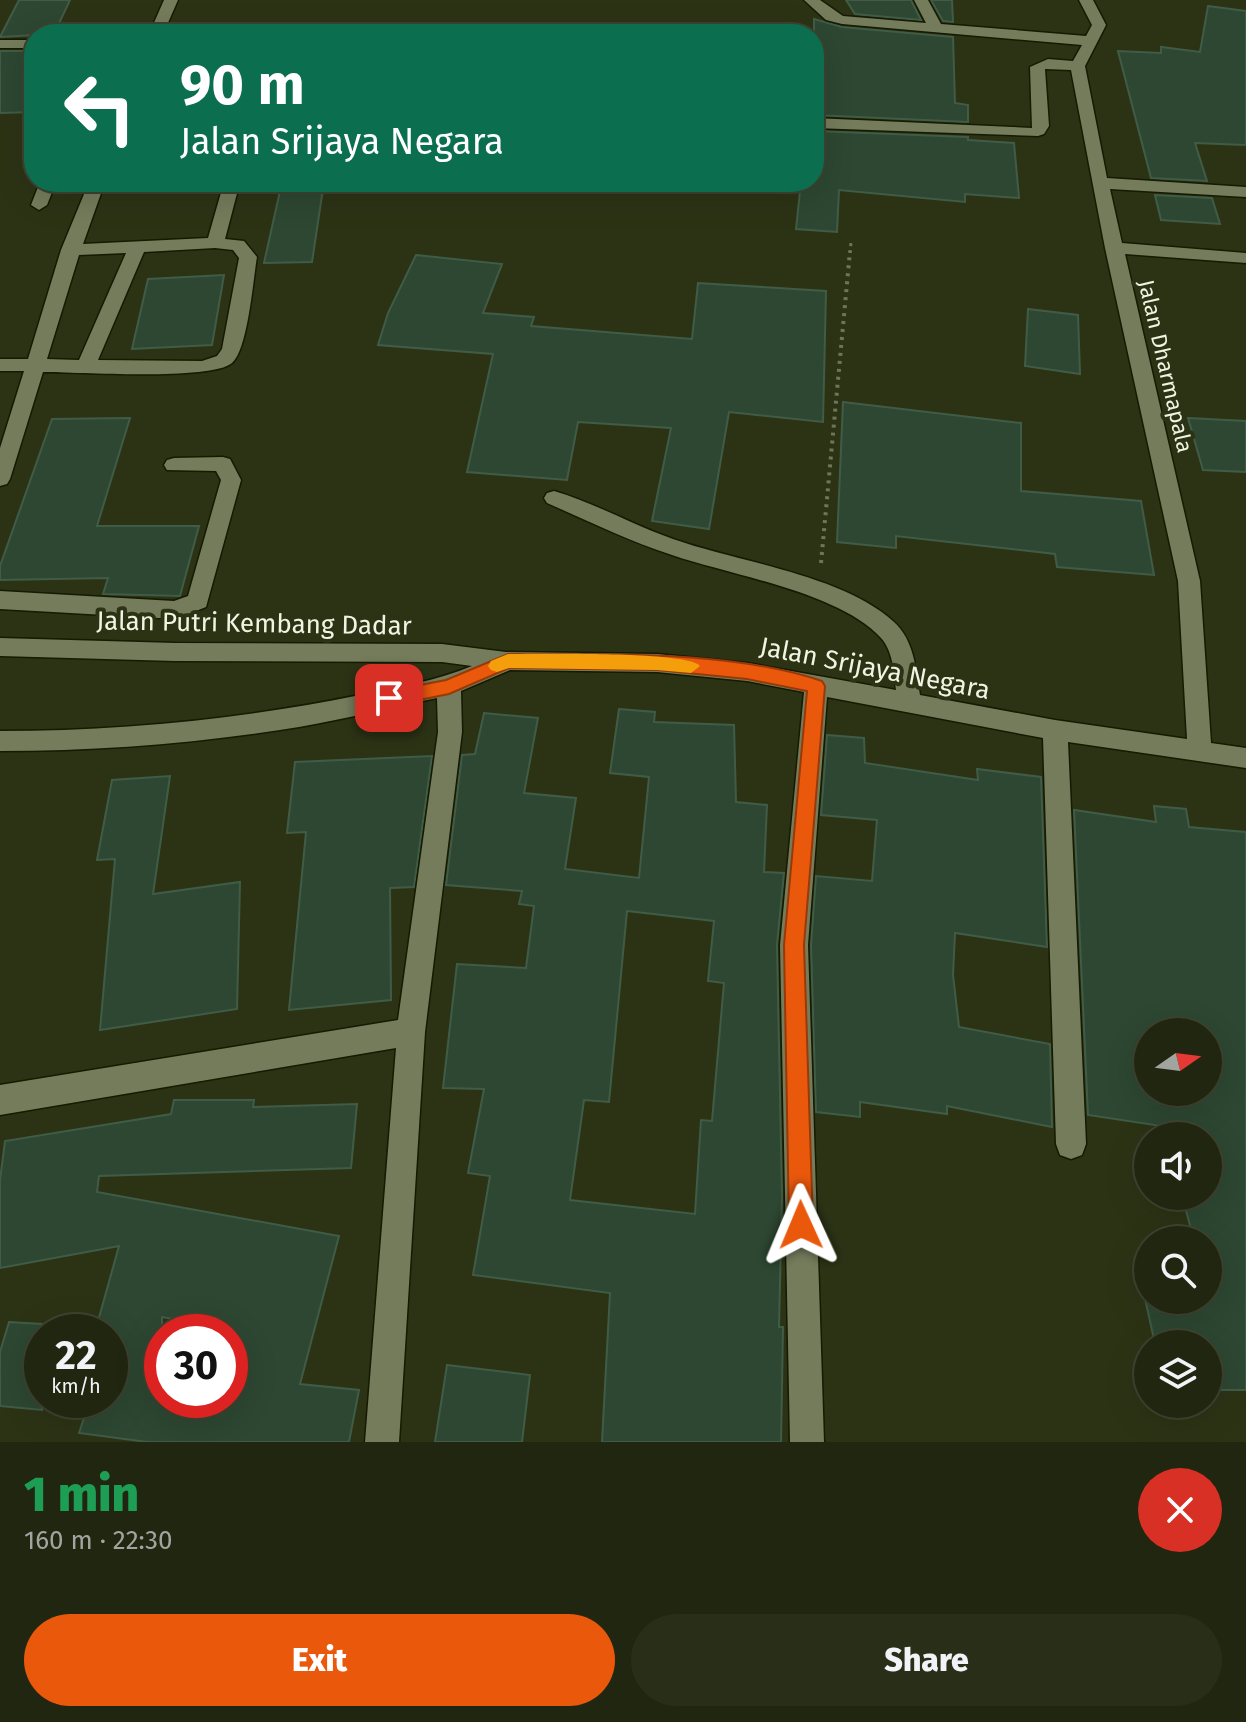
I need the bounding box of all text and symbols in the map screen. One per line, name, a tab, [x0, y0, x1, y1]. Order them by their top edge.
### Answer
text: 90 m	[180, 52, 305, 119]
icon: left	[48, 56, 152, 160]
text: Jalan Srijaya Negara	[180, 120, 504, 164]
street label: Jalan Dharmapala	[1132, 277, 1199, 455]
street label: Jalan Putri Kembang Dadar	[96, 605, 412, 642]
street label: Jalan Srijaya Negara	[757, 631, 993, 706]
pin	[355, 664, 423, 732]
icon: arrive	[367, 676, 411, 720]
north arrow	[1134, 1018, 1222, 1106]
map controls	[1134, 1018, 1222, 1418]
button: sound	[1134, 1122, 1222, 1210]
position arrow	[759, 1183, 843, 1267]
button: search	[1134, 1226, 1222, 1314]
speed limit sign: 30	[144, 1314, 248, 1418]
button: layers	[1134, 1330, 1222, 1418]
text: 22	[55, 1332, 97, 1380]
text: km/h	[51, 1374, 101, 1398]
text: 1 min	[24, 1466, 139, 1524]
button: close	[1138, 1468, 1222, 1552]
text: 160 m · 22:30	[24, 1525, 173, 1556]
button: Exit	[24, 1614, 615, 1706]
button: Share	[631, 1614, 1222, 1706]

